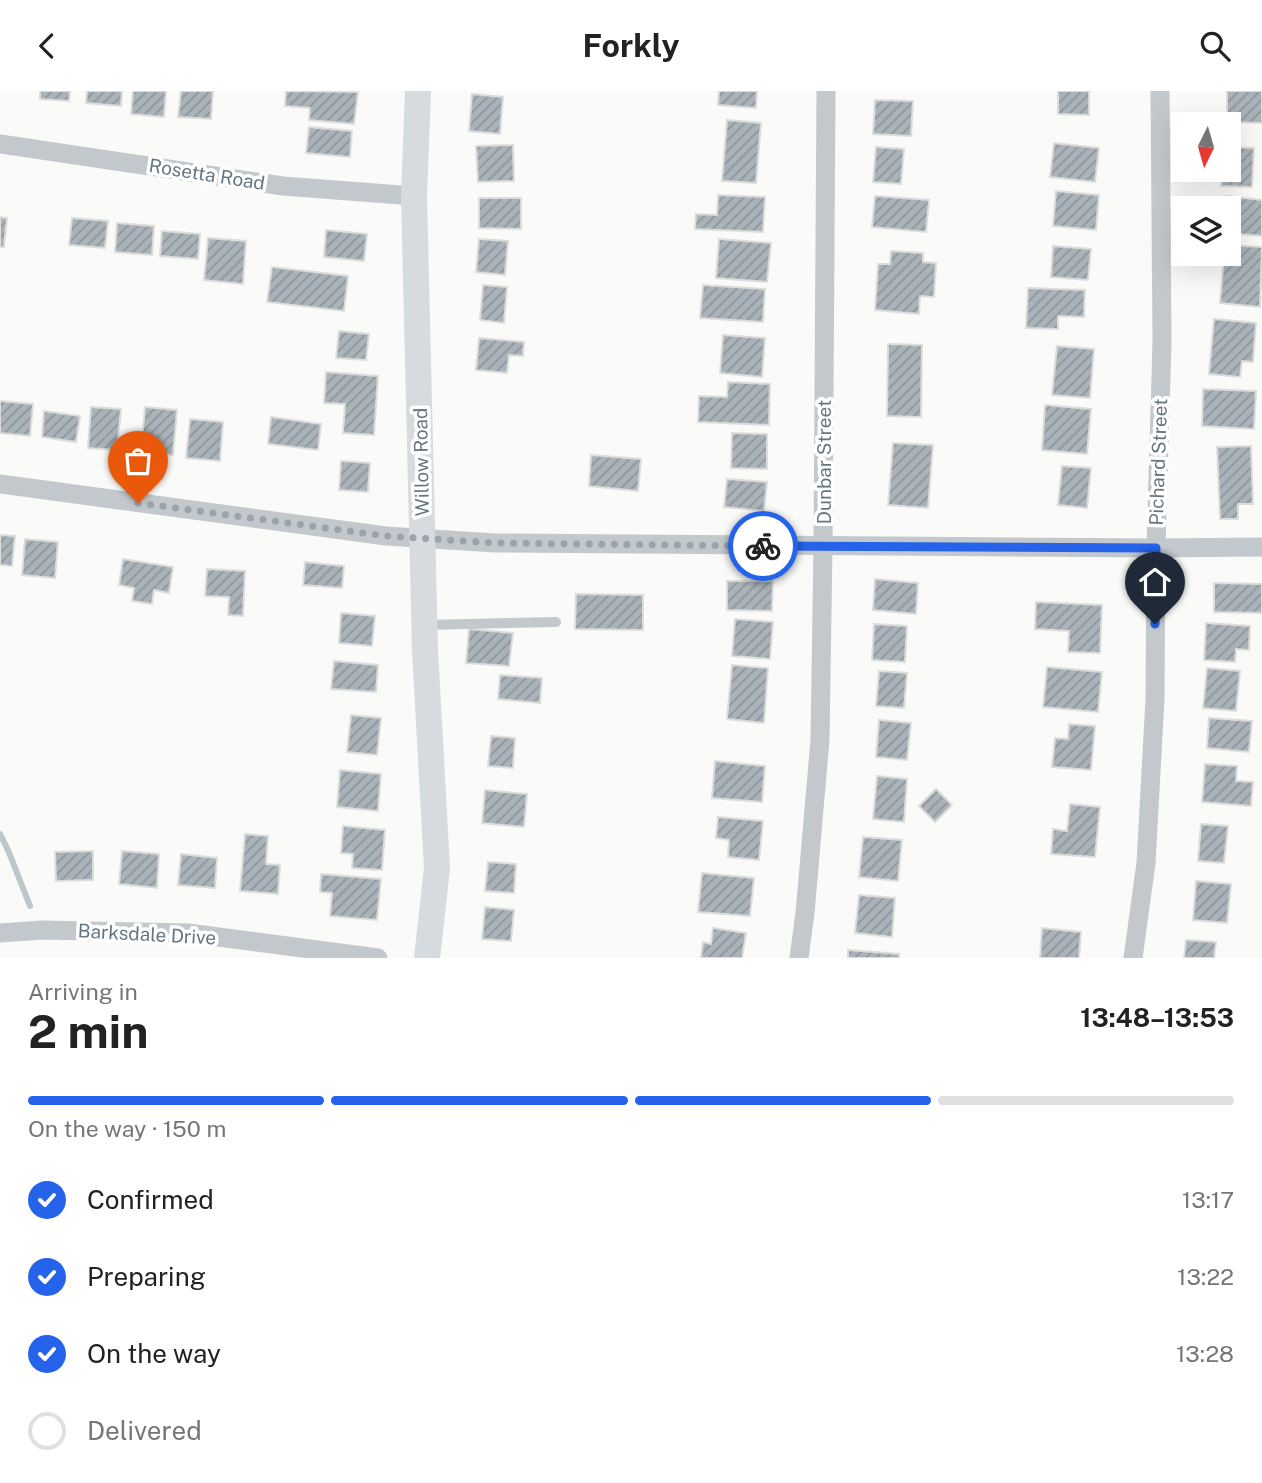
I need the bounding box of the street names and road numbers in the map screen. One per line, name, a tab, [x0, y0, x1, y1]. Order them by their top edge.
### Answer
street label: Rosetta Road	[147, 154, 267, 194]
street label: Pichard Street	[1145, 398, 1171, 526]
street label: Dunbar Street	[813, 400, 835, 524]
street label: Willow Road	[409, 407, 433, 517]
street label: Barksdale Drive	[77, 919, 217, 949]

